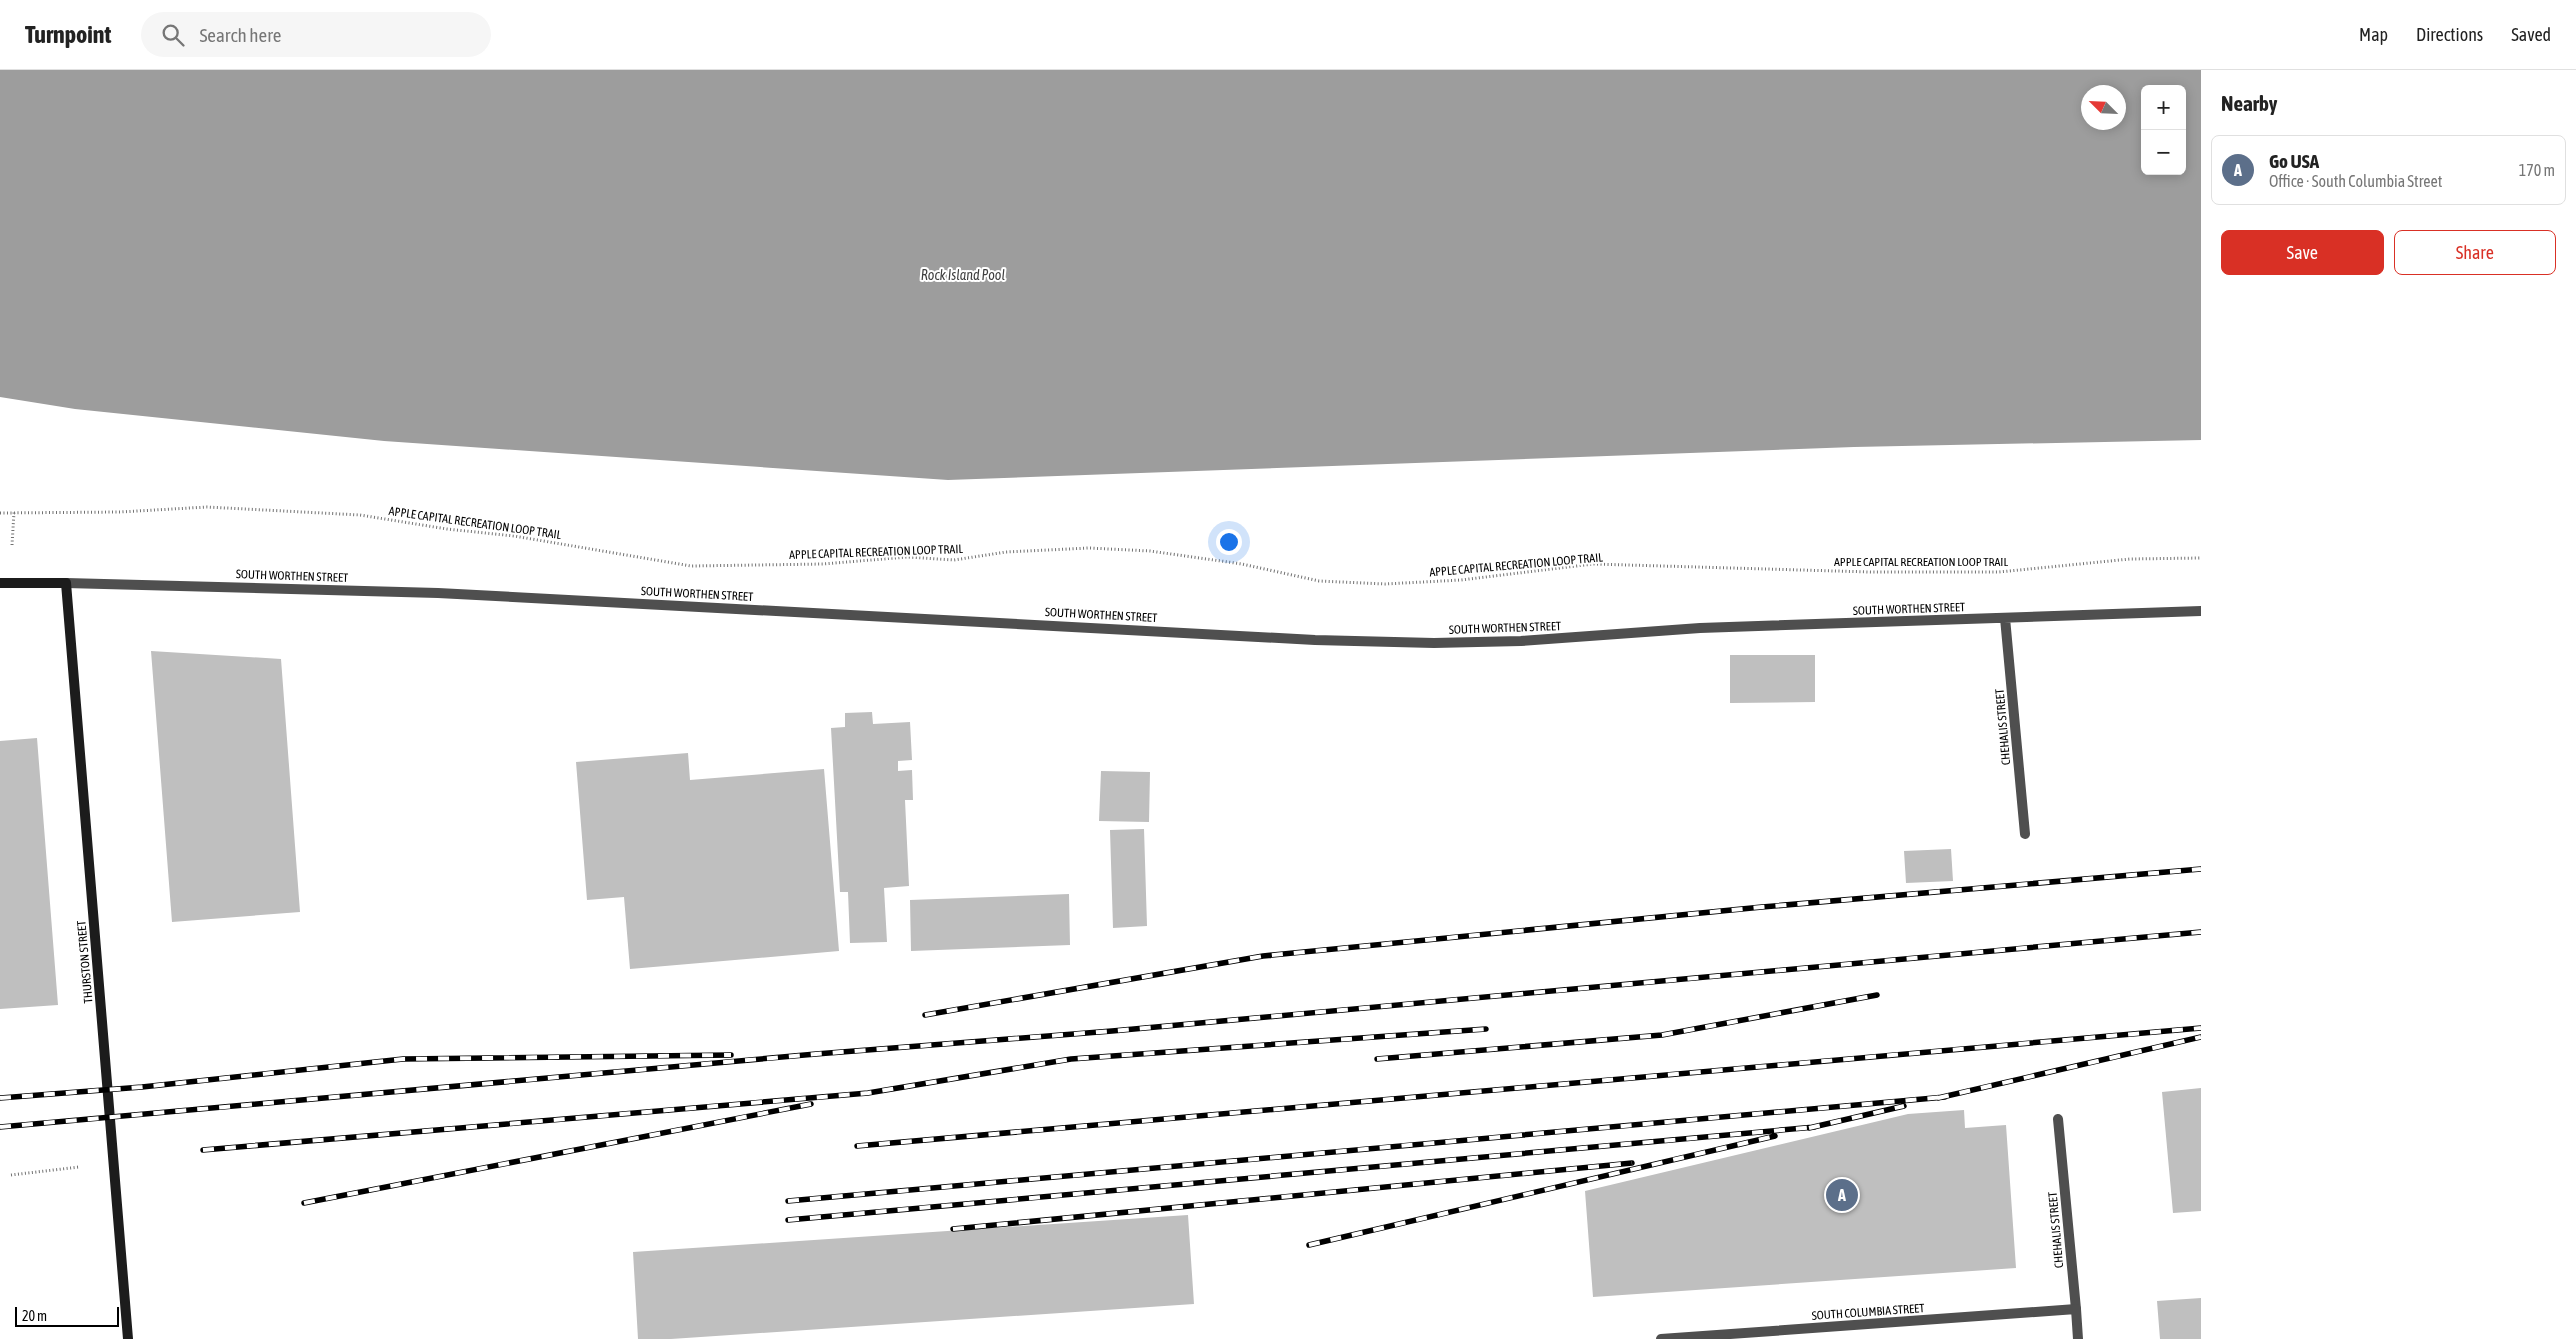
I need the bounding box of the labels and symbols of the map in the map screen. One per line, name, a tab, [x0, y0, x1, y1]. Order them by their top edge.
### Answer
north arrow	[2081, 85, 2126, 130]
water label: Rock Island Pool	[921, 267, 1005, 283]
street label: APPLE CAPITAL RECREATION LOOP TRAIL	[388, 504, 563, 542]
your location	[1216, 529, 1242, 555]
street label: APPLE CAPITAL RECREATION LOOP TRAIL	[789, 542, 964, 562]
street label: APPLE CAPITAL RECREATION LOOP TRAIL	[1429, 550, 1604, 580]
street label: APPLE CAPITAL RECREATION LOOP TRAIL	[1834, 555, 2008, 569]
street label: SOUTH WORTHEN STREET	[236, 567, 349, 585]
street label: SOUTH WORTHEN STREET	[640, 584, 754, 604]
street label: SOUTH WORTHEN STREET	[1853, 600, 1966, 618]
street label: SOUTH WORTHEN STREET	[1044, 605, 1158, 625]
street label: SOUTH WORTHEN STREET	[1449, 619, 1562, 637]
street label: CHEHALIS STREET	[1993, 688, 2013, 766]
street label: THURSTON STREET	[74, 919, 96, 1004]
pin: A	[1826, 1176, 1858, 1214]
street label: CHEHALIS STREET	[2046, 1191, 2066, 1269]
street label: SOUTH COLUMBIA STREET	[1811, 1301, 1926, 1323]
scale bar	[15, 1304, 119, 1327]

